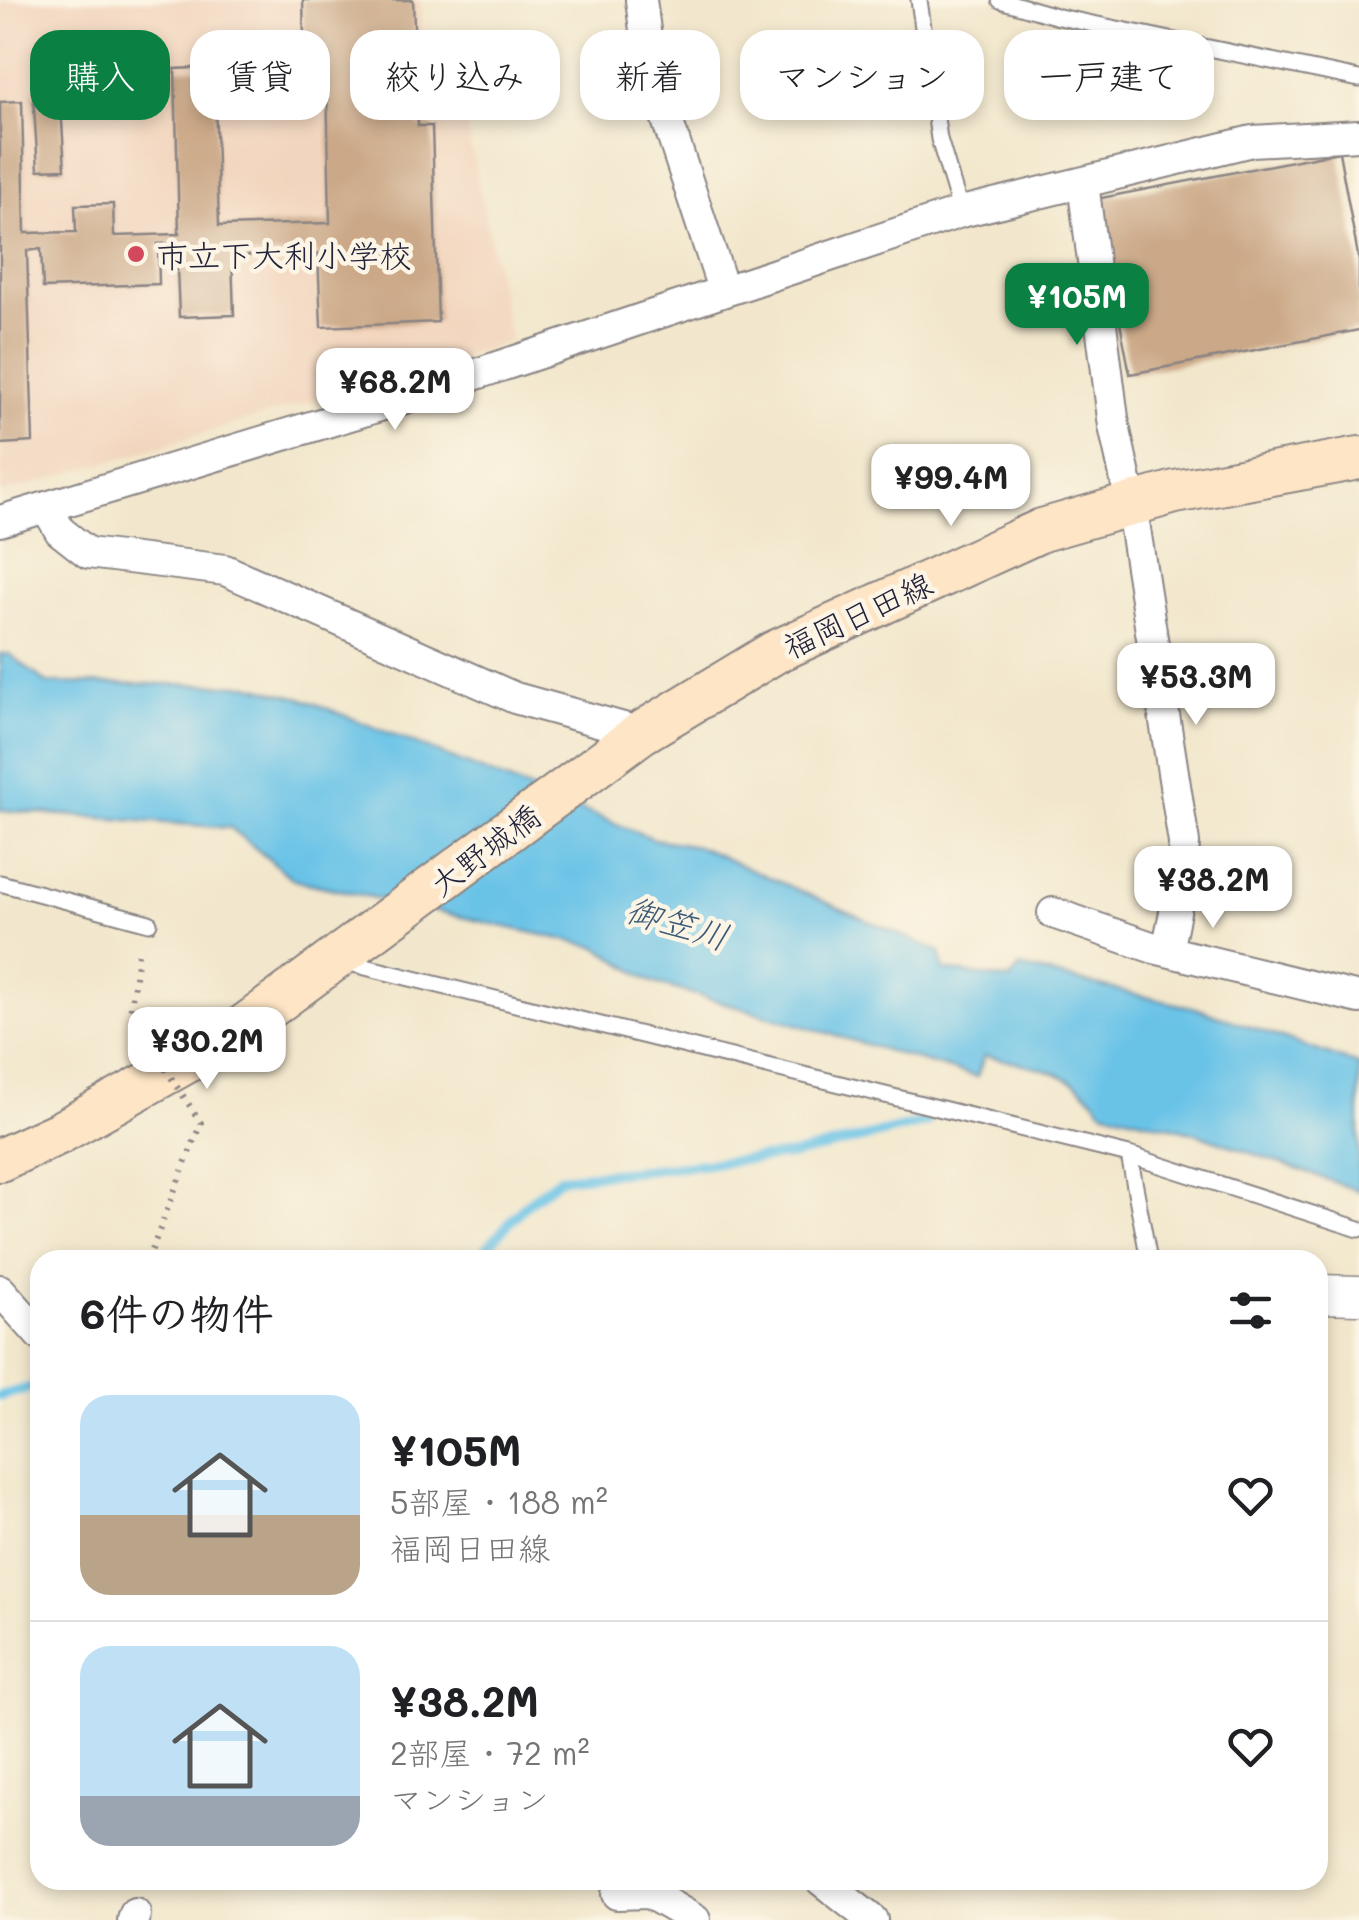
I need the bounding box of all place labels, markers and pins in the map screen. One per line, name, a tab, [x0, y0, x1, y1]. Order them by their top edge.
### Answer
place label: 市立下大利小学校	[156, 233, 412, 275]
marker: 市立下大利小学校	[125, 243, 147, 265]
pin: ¥105M	[1007, 263, 1147, 348]
pin: ¥68.2M	[314, 348, 476, 433]
pin: ¥99.4M	[870, 444, 1032, 529]
pin: ¥53.3M	[1115, 643, 1277, 728]
pin: ¥38.2M	[1132, 846, 1294, 931]
pin: ¥30.2M	[126, 1007, 288, 1092]

